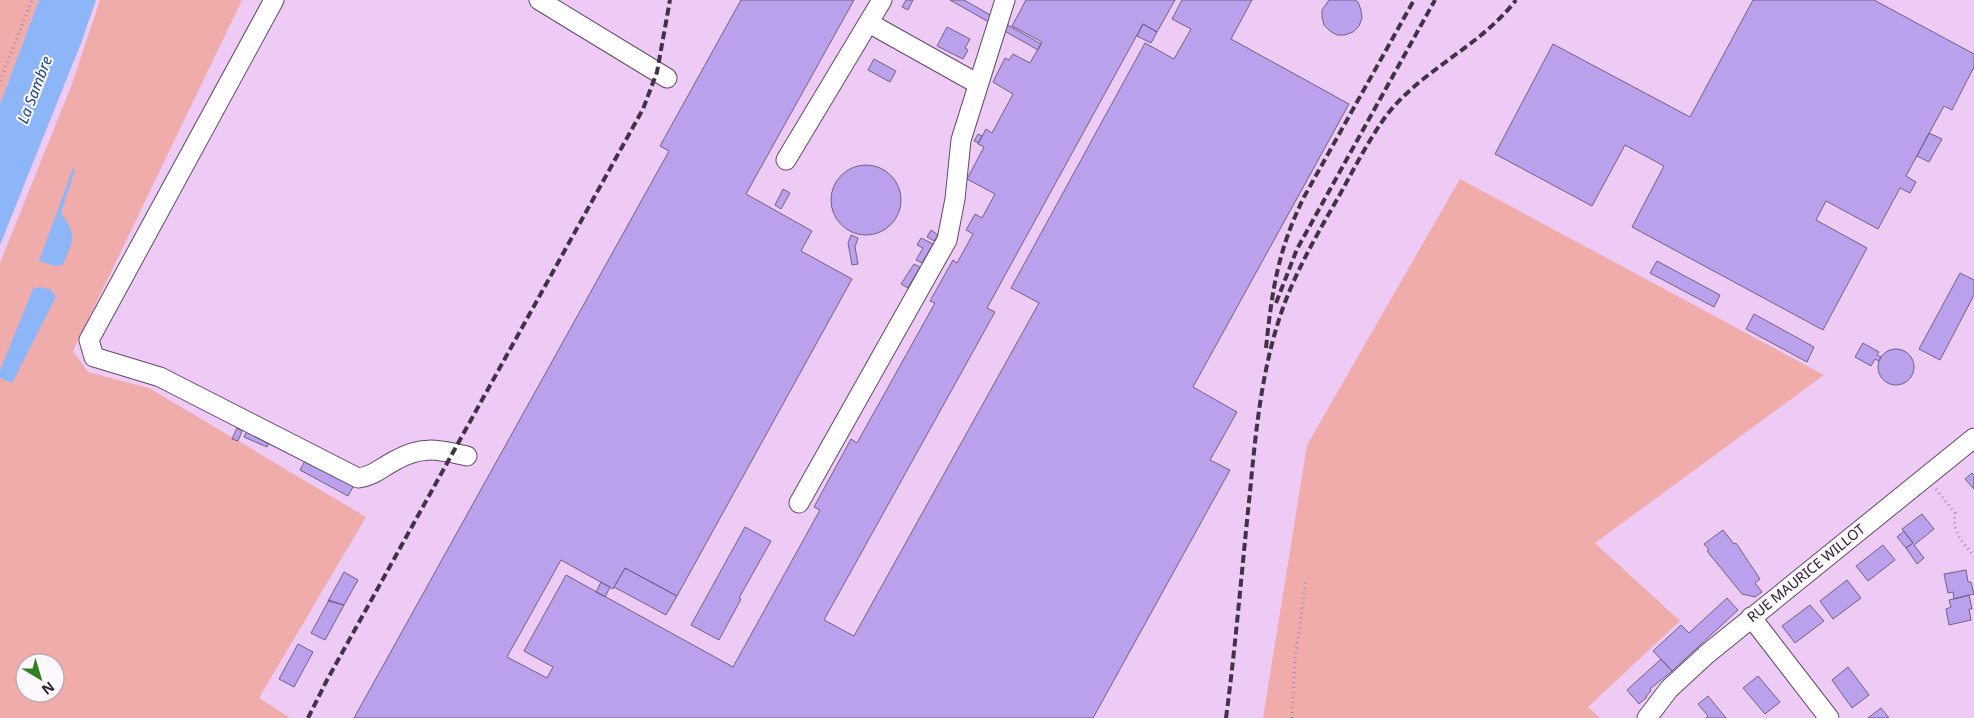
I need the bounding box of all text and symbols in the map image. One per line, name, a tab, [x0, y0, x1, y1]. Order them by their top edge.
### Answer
water label: La Sambre	[12, 53, 56, 126]
street label: RUE MAURICE WILLOT	[1743, 519, 1869, 626]
north arrow	[15, 653, 65, 703]
text: N	[38, 678, 59, 700]

